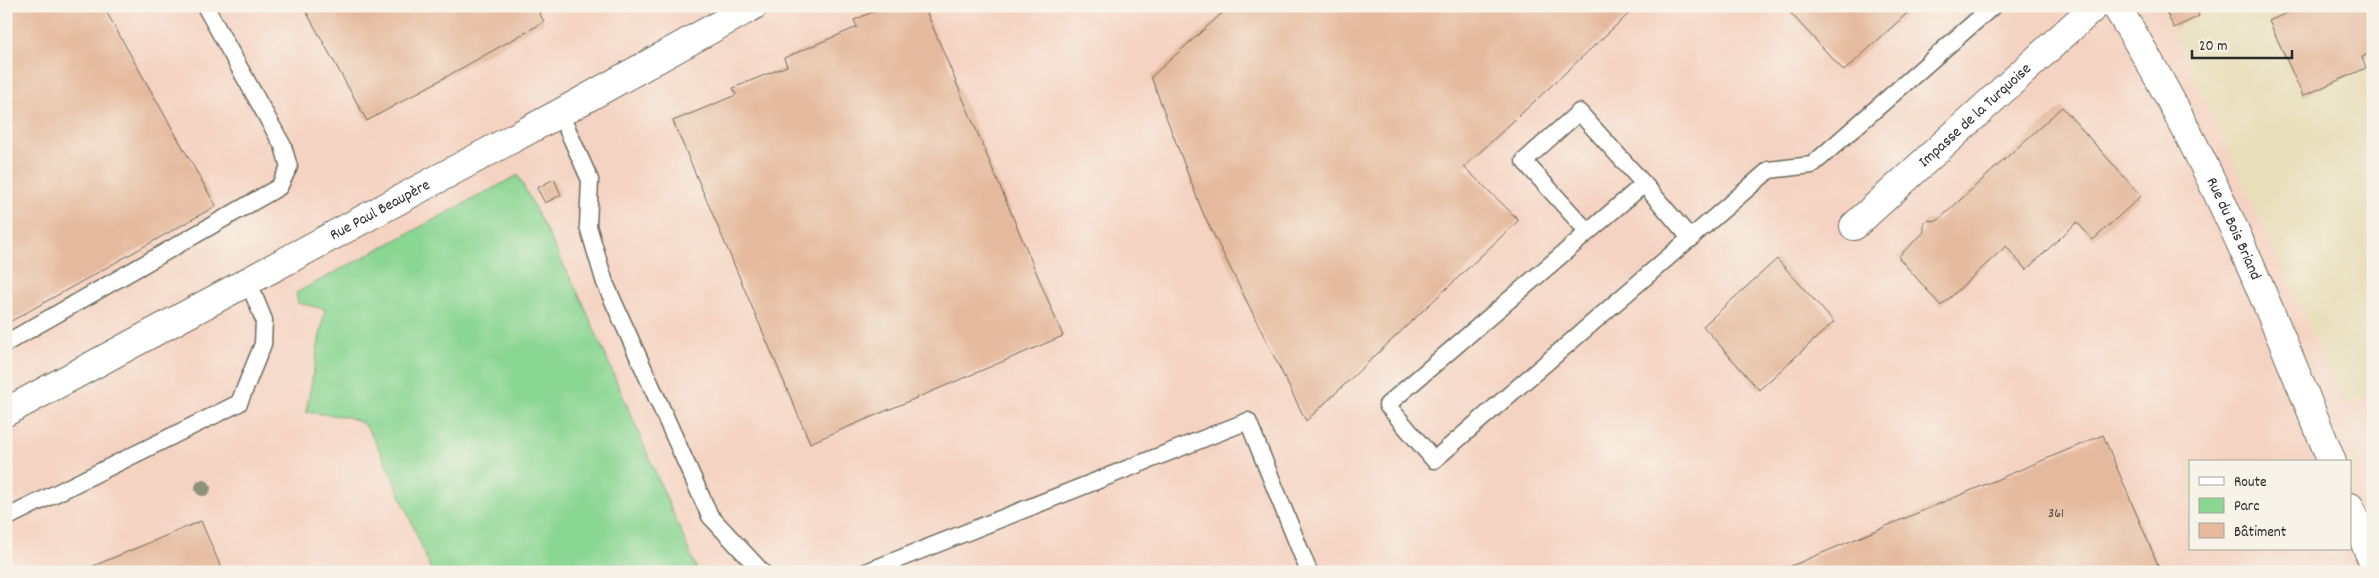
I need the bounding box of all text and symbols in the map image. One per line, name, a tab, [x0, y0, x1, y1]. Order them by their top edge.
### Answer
scale bar	[2192, 28, 2292, 60]
text: 20 m	[2199, 36, 2227, 58]
street label: Impasse de la Turquoise	[1914, 58, 2037, 173]
street label: Rue Paul Beaupère	[326, 174, 434, 247]
street label: Rue du Bois Briand	[2200, 174, 2267, 284]
legend	[2189, 460, 2352, 550]
text: Route	[2234, 472, 2267, 494]
text: Parc	[2234, 496, 2259, 518]
house number: 361	[2048, 504, 2064, 524]
text: Bâtiment	[2234, 522, 2287, 544]

